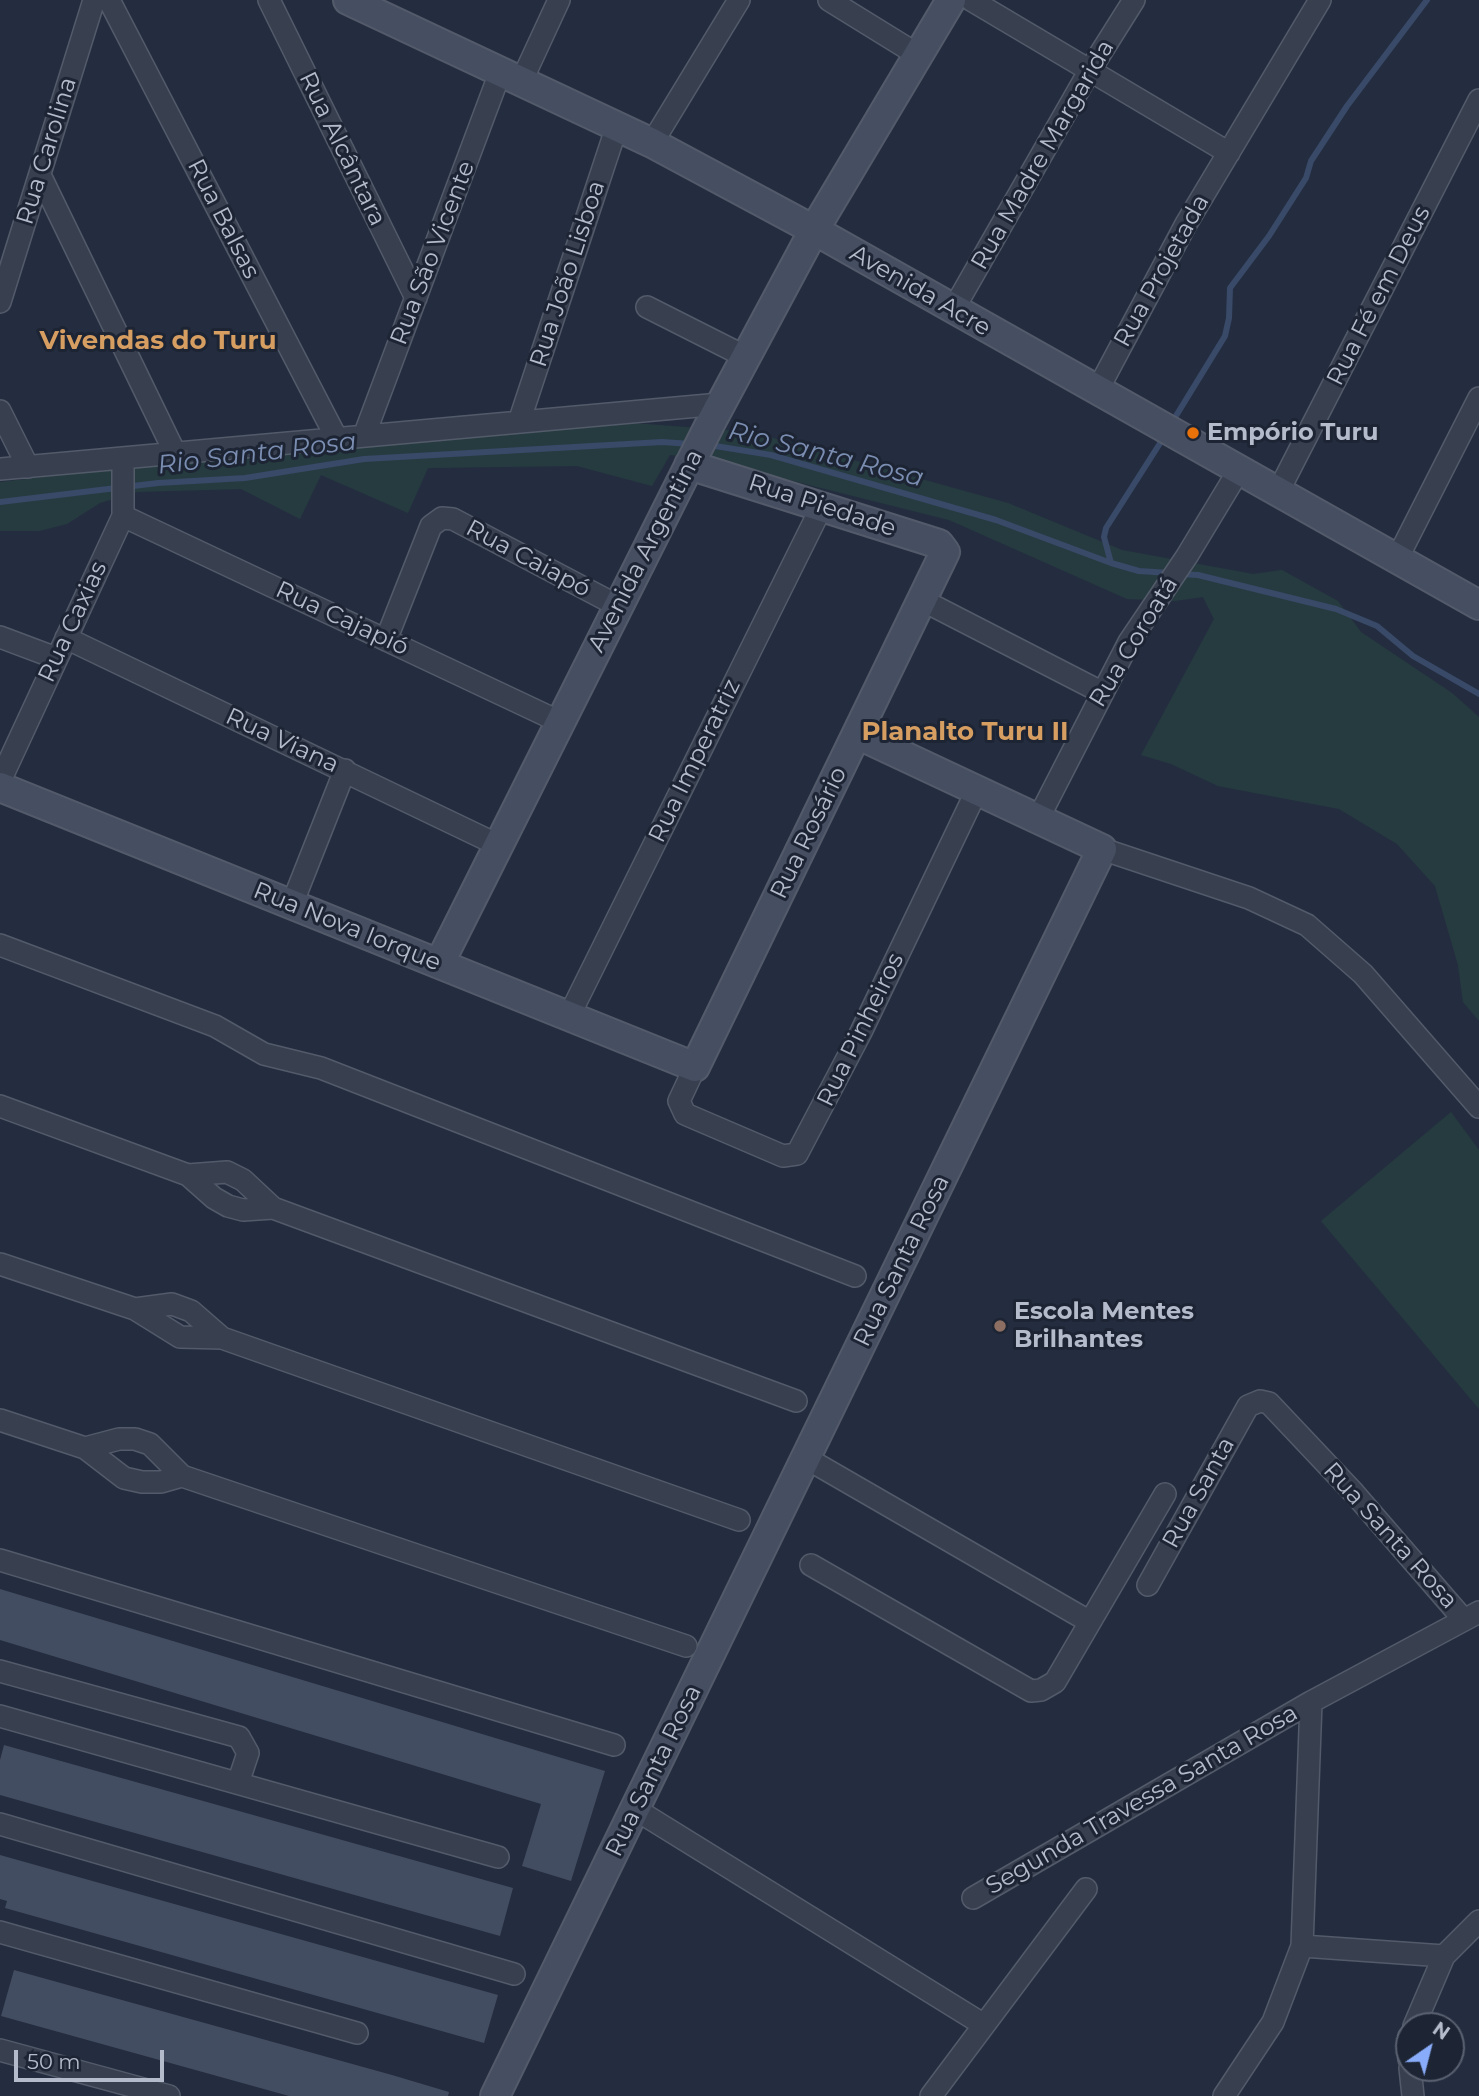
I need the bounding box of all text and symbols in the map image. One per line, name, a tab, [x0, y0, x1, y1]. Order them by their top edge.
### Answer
street label: Rua Madre Margarida	[965, 35, 1121, 275]
street label: Rua Alcântara	[292, 67, 392, 231]
street label: Rua Carolina	[11, 74, 83, 228]
street label: Rua Balsas	[181, 154, 265, 284]
street label: Rua São Vicente	[385, 157, 481, 349]
street label: Rua João Lisboa	[524, 177, 612, 371]
street label: Rua Projetada	[1108, 190, 1216, 352]
street label: Rua Fé em Deus	[1321, 201, 1437, 391]
street label: Avenida Acre	[845, 239, 995, 343]
district label: Vivendas do Turu	[40, 325, 276, 357]
water label: Rio Santa Rosa	[725, 416, 927, 494]
place label: Empório Turu	[1207, 419, 1378, 447]
marker: Empório Turu	[1185, 425, 1201, 441]
water label: Rio Santa Rosa	[156, 426, 358, 482]
street label: Avenida Argentina	[582, 445, 710, 657]
street label: Rua Piedade	[745, 469, 899, 543]
street label: Rua Caiapó	[461, 514, 595, 604]
street label: Rua Caxias	[32, 557, 114, 687]
street label: Rua Coroatá	[1084, 571, 1184, 713]
street label: Rua Cajapió	[271, 576, 413, 662]
street label: Rua Imperatriz	[643, 675, 747, 847]
street label: Rua Viana	[221, 702, 343, 780]
district label: Planalto Turu II	[861, 716, 1069, 748]
street label: Rua Rosário	[765, 762, 853, 904]
street label: Rua Nova Iorque	[249, 876, 445, 978]
street label: Rua Pinheiros	[811, 949, 911, 1111]
street label: Rua Santa Rosa	[848, 1171, 956, 1351]
place label: Escola Mentes Brilhantes	[1014, 1298, 1194, 1354]
marker: Escola Mentes Brilhantes	[992, 1318, 1008, 1334]
street label: Rua Santa	[1157, 1432, 1241, 1554]
street label: Rua Santa Rosa	[1317, 1457, 1463, 1615]
street label: Rua Santa Rosa	[600, 1681, 708, 1861]
street label: Segunda Travessa Santa Rosa	[981, 1699, 1303, 1901]
north arrow	[1395, 2012, 1465, 2082]
text: N	[1428, 2017, 1454, 2045]
scale bar	[18, 2036, 168, 2080]
text: 50 m	[27, 2049, 81, 2074]

